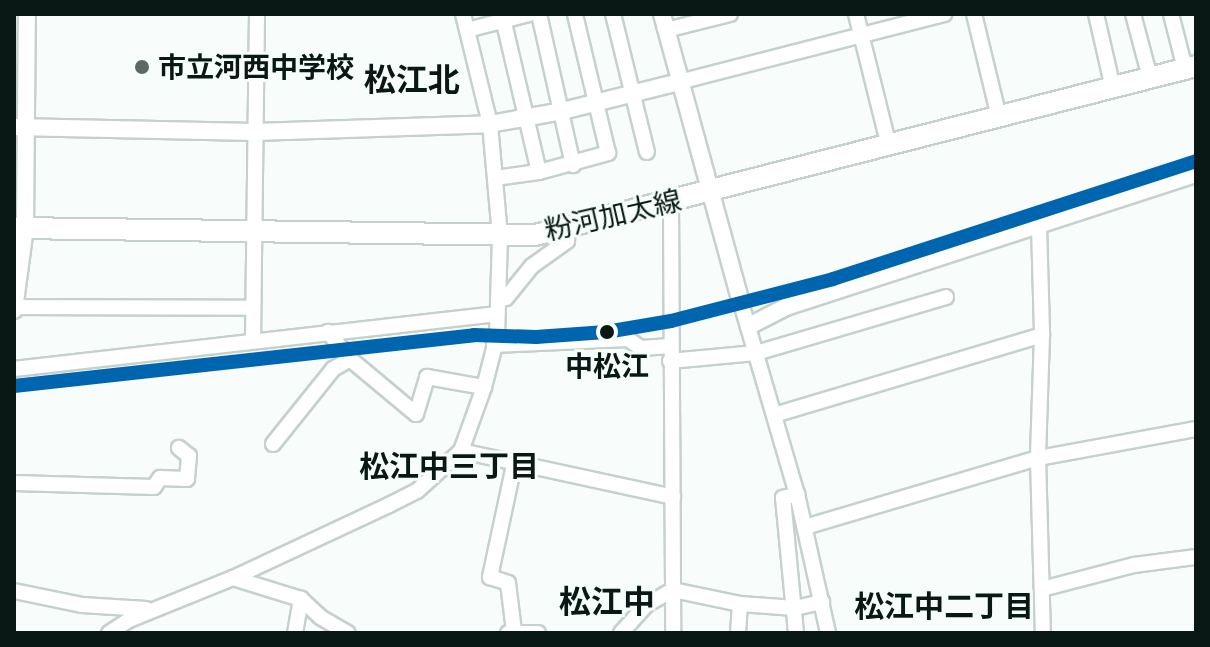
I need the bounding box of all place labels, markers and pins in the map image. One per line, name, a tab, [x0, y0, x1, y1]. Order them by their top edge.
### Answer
place label: 市立河西中学校	[158, 50, 354, 84]
marker: 市立河西中学校	[133, 58, 151, 76]
marker: 中松江	[593, 318, 621, 346]
place label: 中松江	[565, 349, 649, 383]

